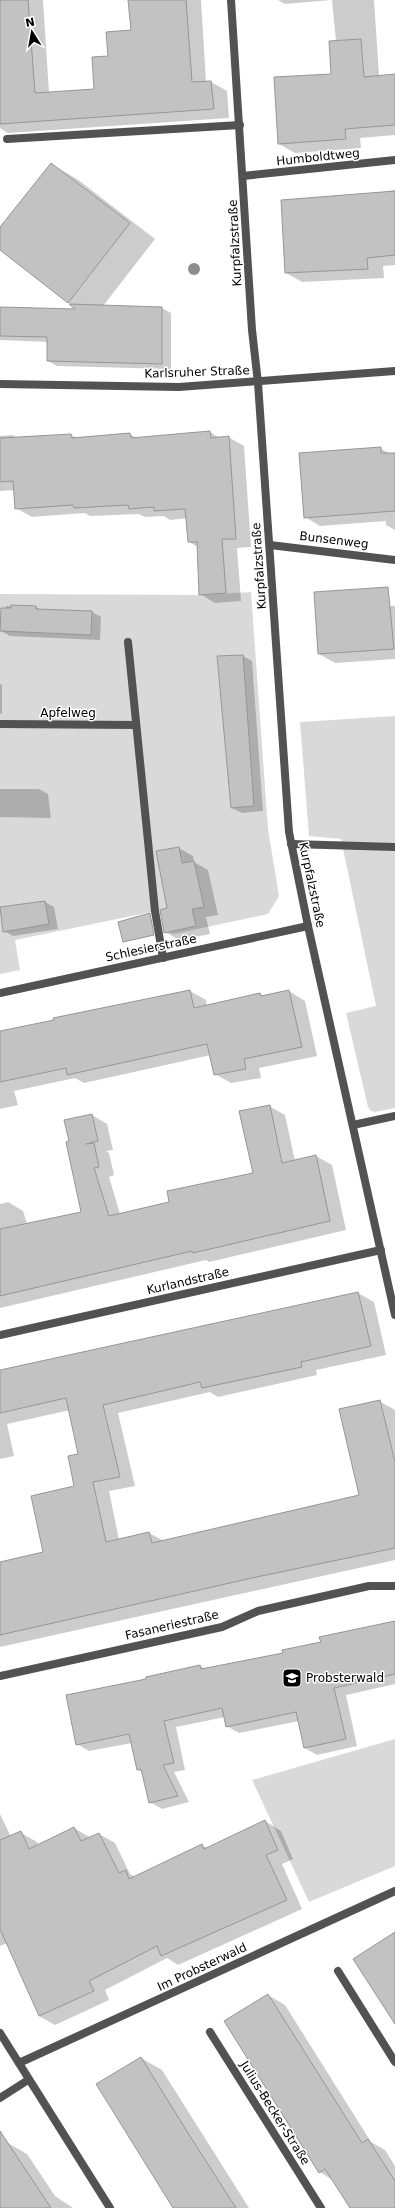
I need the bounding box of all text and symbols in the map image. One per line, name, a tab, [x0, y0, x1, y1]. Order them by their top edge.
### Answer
north arrow	[12, 12, 52, 52]
text: N	[24, 15, 36, 30]
street label: Humboldtweg	[276, 146, 360, 168]
street label: Kurpfalzstraße	[226, 199, 244, 287]
street label: Karlsruher Straße	[144, 363, 250, 381]
street label: Kurpfalzstraße	[249, 522, 269, 610]
street label: Bunsenweg	[299, 529, 369, 551]
street label: Apfelweg	[40, 706, 96, 720]
street label: Kurpfalzstraße	[296, 841, 328, 929]
street label: Schlesierstraße	[104, 932, 198, 964]
street label: Kurlandstraße	[146, 1265, 230, 1297]
street label: Fasaneriestraße	[124, 1607, 220, 1643]
school or university icon: Probsterwald	[281, 1667, 303, 1689]
place label: Probsterwald	[306, 1671, 384, 1685]
street label: Im Probsterwald	[155, 1940, 249, 1994]
street label: Julius-Becker-Straße	[237, 2058, 313, 2167]

